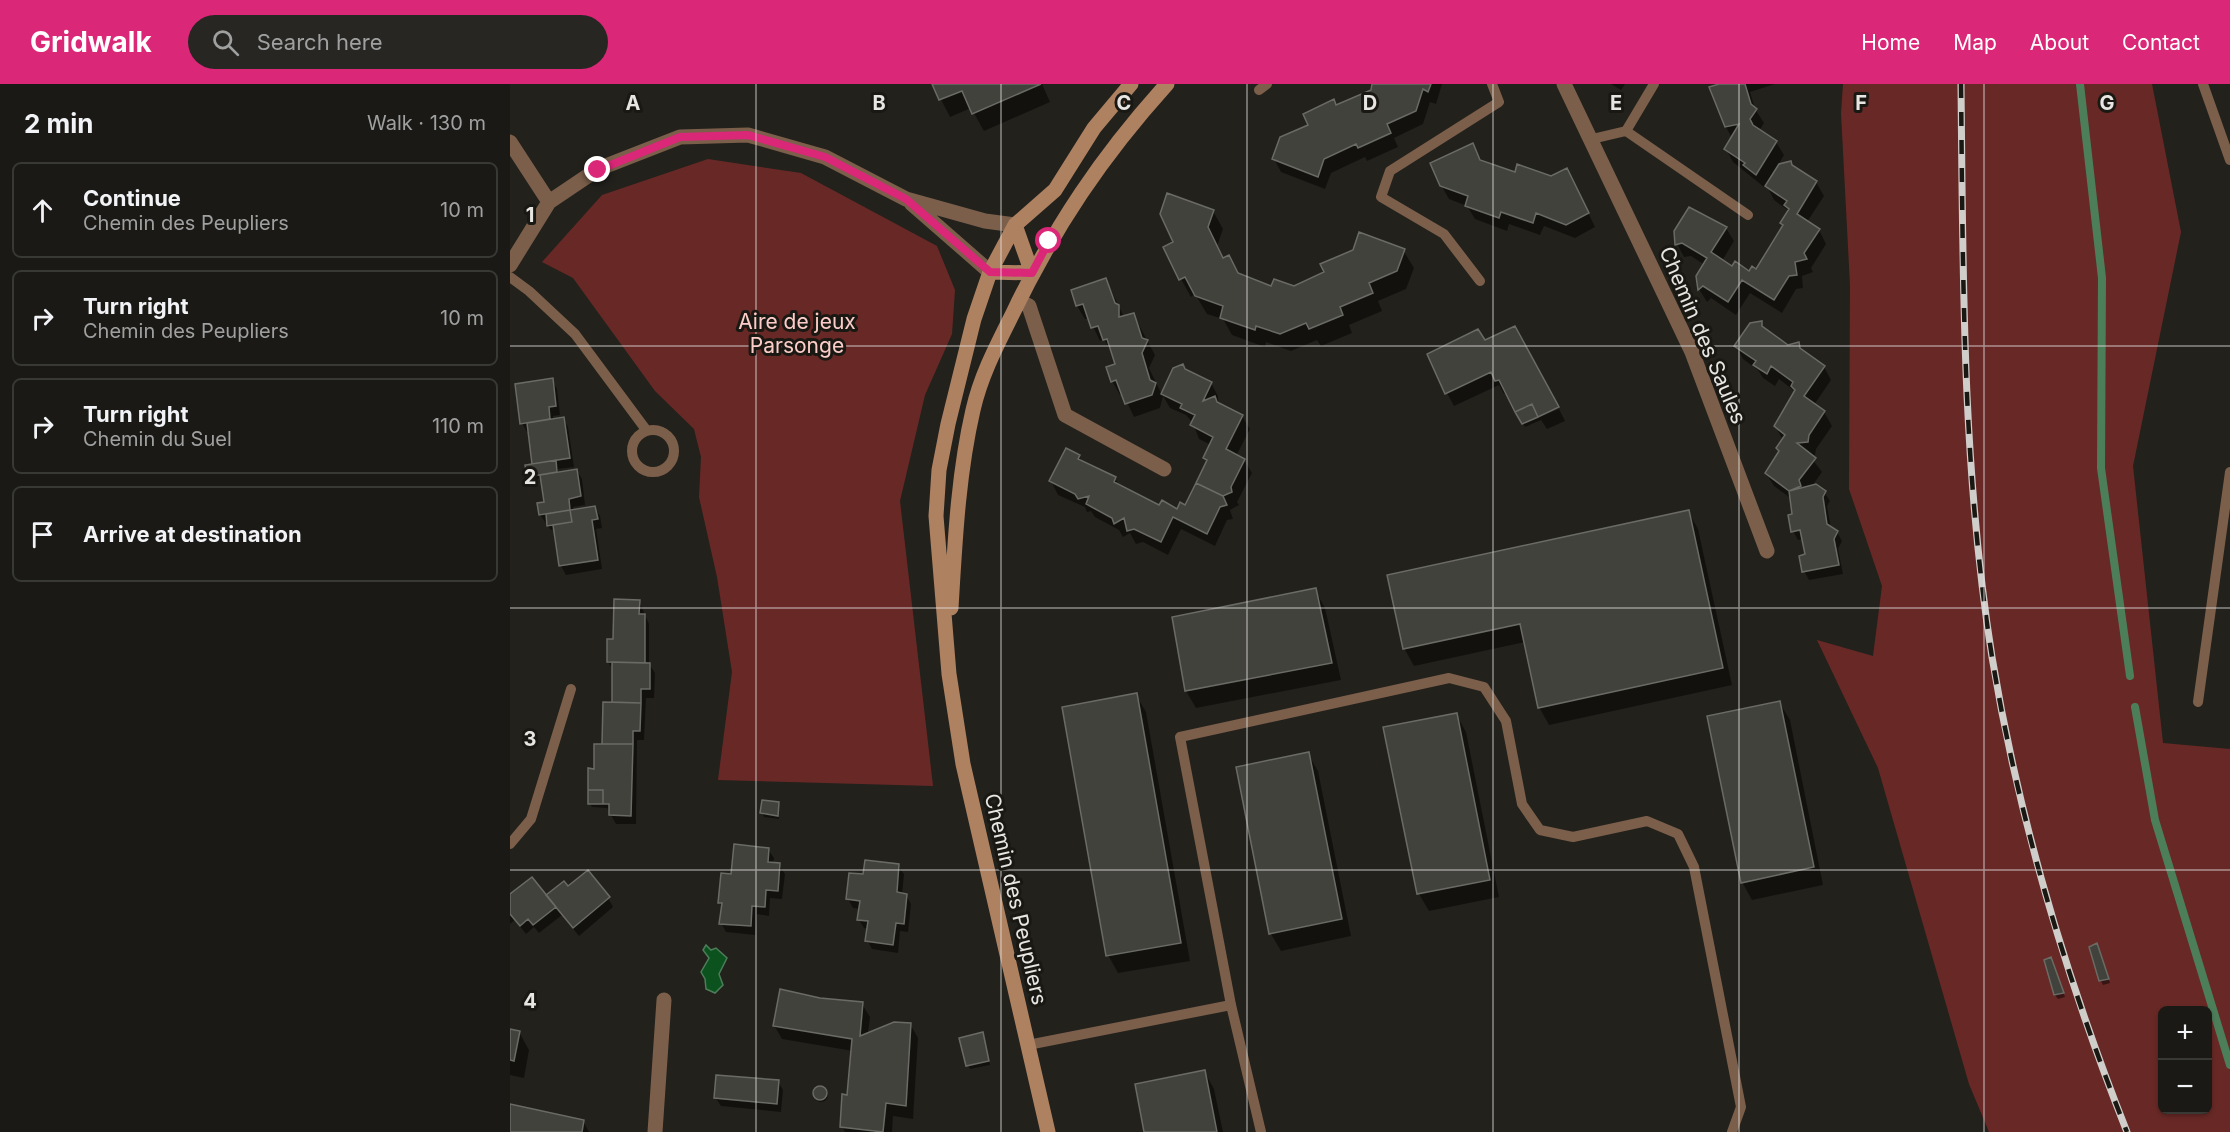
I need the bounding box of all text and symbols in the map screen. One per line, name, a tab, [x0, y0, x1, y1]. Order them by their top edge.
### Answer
search box	[188, 15, 608, 69]
text: Gridwalk	[30, 25, 152, 59]
icon: search	[209, 26, 242, 59]
text: Search here	[257, 29, 382, 55]
text: Home	[1861, 30, 1920, 55]
text: Map	[1953, 30, 1997, 55]
text: About	[2030, 30, 2089, 55]
text: Contact	[2122, 30, 2200, 55]
text: A	[626, 91, 641, 115]
text: B	[872, 91, 886, 115]
text: C	[1117, 91, 1131, 115]
text: D	[1363, 91, 1377, 115]
text: E	[1610, 91, 1622, 115]
text: F	[1855, 91, 1867, 115]
text: G	[2099, 91, 2115, 115]
text: 2 min	[24, 108, 94, 139]
text: Walk · 130 m	[367, 111, 486, 135]
route end	[584, 156, 610, 182]
text: Continue	[83, 185, 181, 211]
icon: ahead	[26, 194, 59, 227]
text: 10 m	[440, 198, 484, 222]
text: 1	[526, 203, 534, 227]
text: Chemin des Peupliers	[83, 211, 289, 235]
route start	[1035, 227, 1061, 253]
street label: Chemin des Saules	[1654, 243, 1752, 427]
text: Turn right	[83, 293, 189, 319]
icon: right	[26, 302, 59, 335]
text: 10 m	[440, 306, 484, 330]
park label: Aire de jeux Parsonge	[738, 309, 856, 358]
text: Chemin des Peupliers	[83, 319, 289, 343]
text: Turn right	[83, 401, 189, 427]
icon: right	[26, 410, 59, 443]
text: 110 m	[432, 414, 484, 438]
text: Chemin du Suel	[83, 427, 232, 451]
text: 2	[524, 465, 536, 489]
icon: arrive	[26, 518, 59, 551]
text: Arrive at destination	[83, 521, 302, 547]
text: 3	[524, 727, 536, 751]
street label: Chemin des Peupliers	[980, 791, 1052, 1007]
text: 4	[523, 989, 537, 1013]
map controls	[2158, 1006, 2212, 1114]
button: +	[2158, 1006, 2212, 1060]
button: −	[2158, 1060, 2212, 1114]

